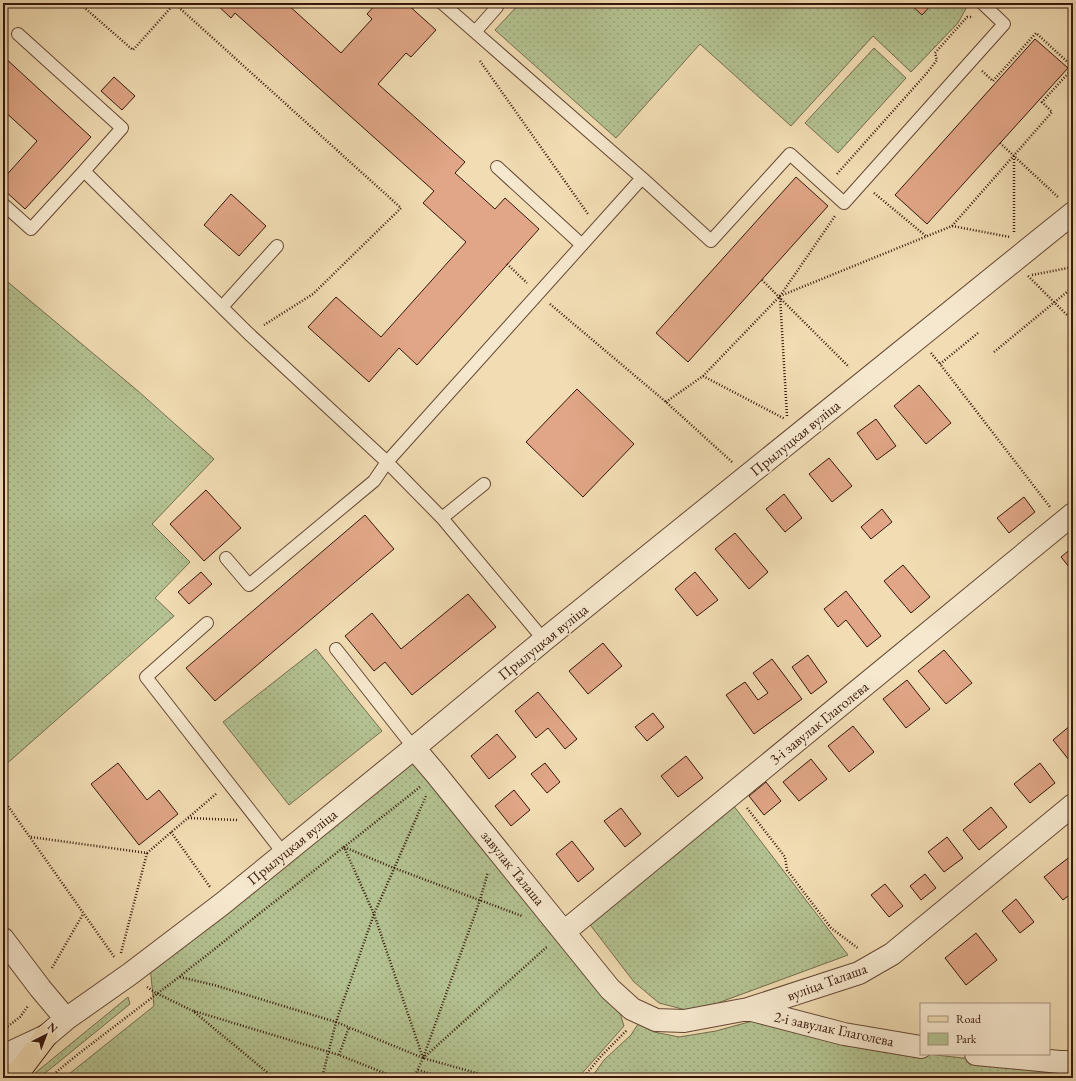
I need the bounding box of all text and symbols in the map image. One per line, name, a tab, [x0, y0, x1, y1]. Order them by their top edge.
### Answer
street label: Прылуцкая вуліца	[746, 395, 844, 480]
street label: Прылуцкая вуліца	[494, 599, 592, 684]
street label: 3-і завулак Глаголева	[765, 677, 872, 768]
street label: Прылуцкая вуліца	[243, 804, 341, 889]
street label: завулак Талаша	[477, 826, 550, 909]
street label: вуліца Талаша	[784, 958, 870, 1005]
legend	[920, 1003, 1050, 1055]
street label: 2-і завулак Глаголева	[772, 1007, 896, 1050]
text: Road	[956, 1011, 982, 1027]
north arrow	[26, 1015, 66, 1055]
text: N	[45, 1019, 61, 1036]
text: Park	[956, 1031, 977, 1047]

